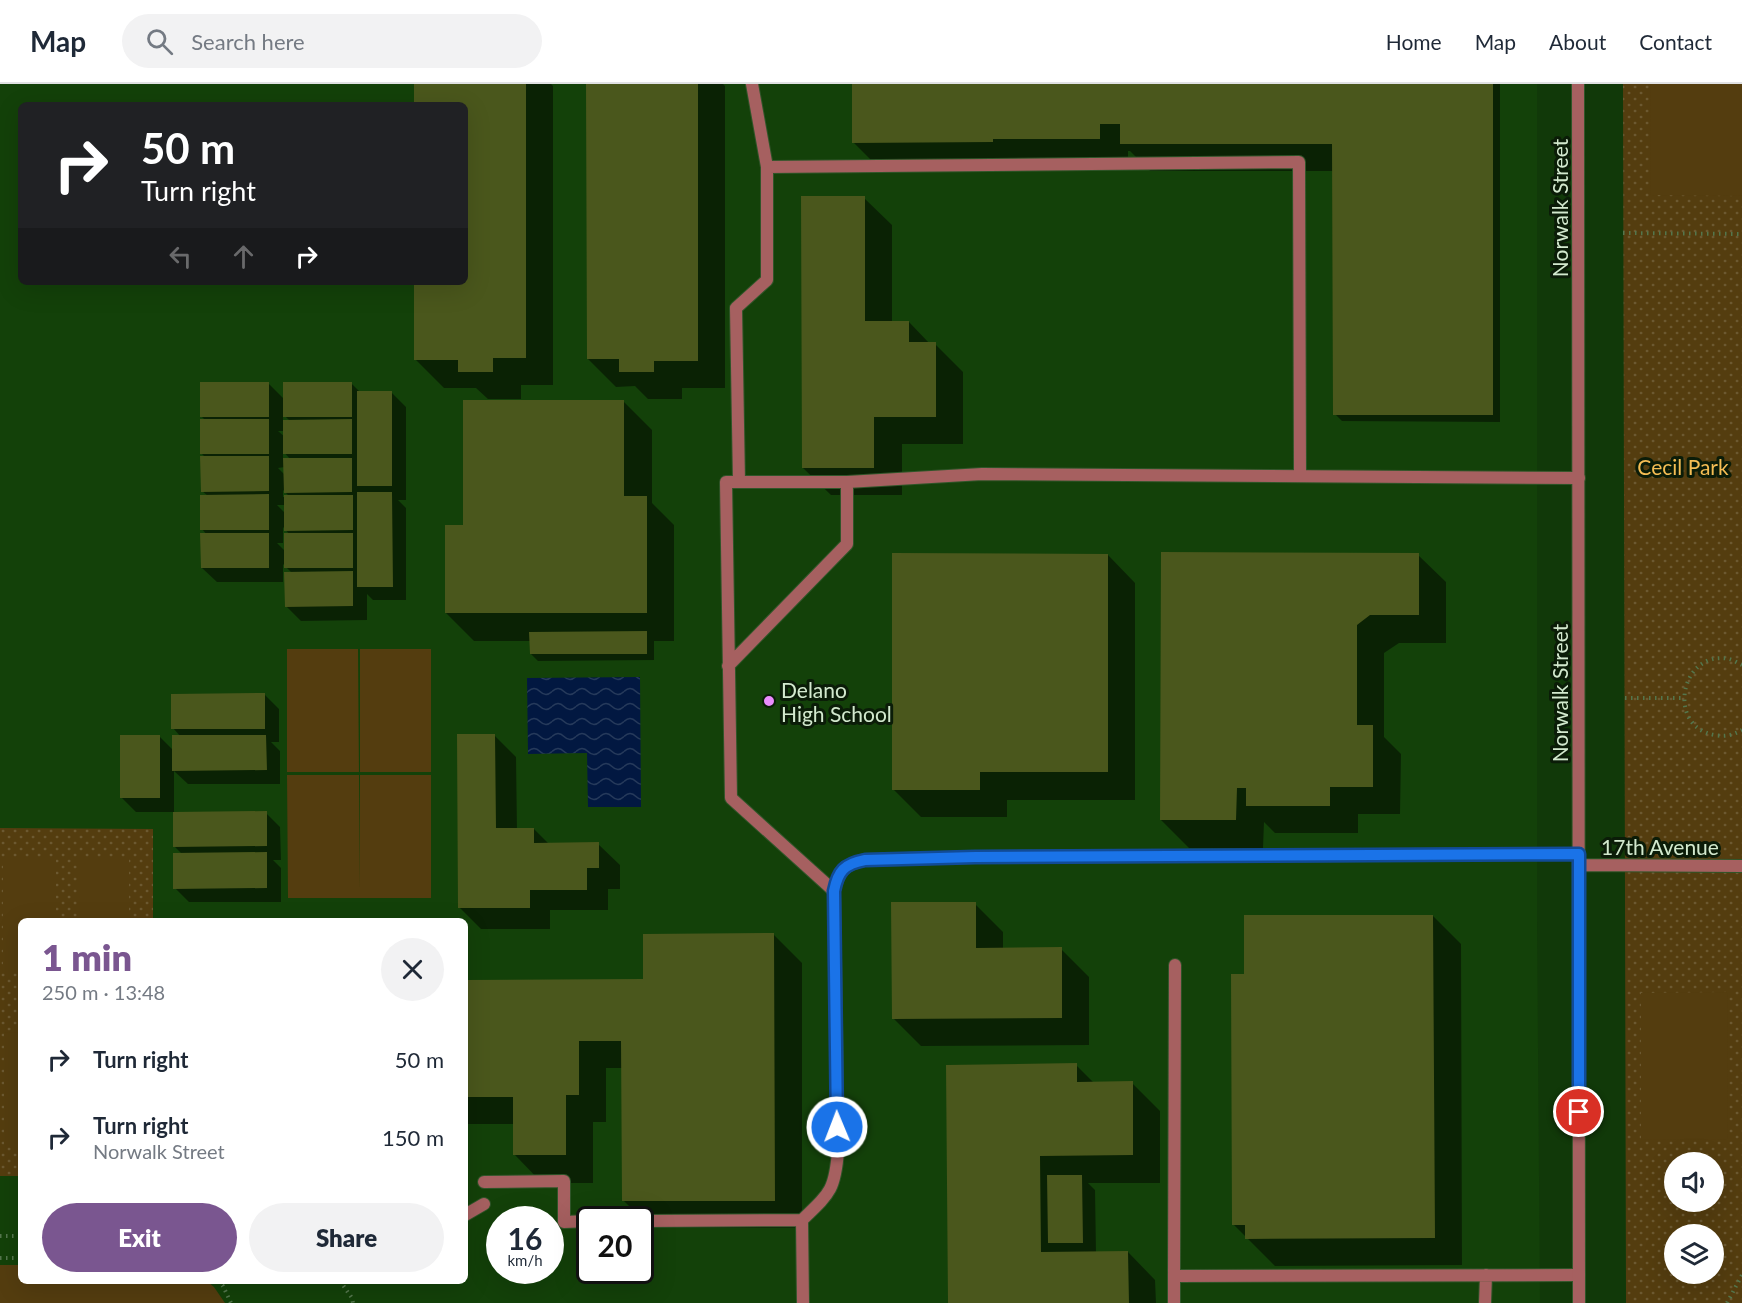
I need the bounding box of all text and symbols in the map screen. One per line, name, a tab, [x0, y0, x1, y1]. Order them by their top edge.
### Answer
search box	[122, 14, 542, 68]
text: Map	[30, 24, 86, 58]
icon: search	[143, 25, 176, 58]
text: Search here	[191, 28, 305, 55]
text: Home	[1386, 29, 1442, 54]
text: Map	[1475, 29, 1516, 54]
text: About	[1549, 29, 1606, 54]
text: Contact	[1639, 29, 1712, 54]
text: 50 m	[141, 123, 235, 173]
icon: right	[42, 126, 120, 204]
street label: Norwalk Street	[1547, 138, 1572, 277]
text: Turn right	[141, 174, 256, 207]
icon: left	[164, 240, 197, 273]
icon: ahead	[227, 240, 260, 273]
icon: right	[290, 240, 323, 273]
park label: Cecil Park	[1637, 454, 1729, 479]
street label: Norwalk Street	[1547, 623, 1572, 762]
place label: Delano High School	[781, 677, 892, 726]
marker: Delano High School	[762, 694, 776, 708]
street label: 17th Avenue	[1601, 834, 1719, 859]
text: 1 min	[42, 935, 132, 979]
button: close	[381, 938, 444, 1001]
text: 250 m · 13:48	[42, 980, 165, 1004]
icon: right	[42, 1043, 75, 1076]
text: Turn right	[93, 1046, 188, 1073]
text: 50 m	[395, 1046, 444, 1073]
pin	[1553, 1086, 1604, 1137]
position arrow	[805, 1095, 869, 1159]
icon: arrive	[1562, 1095, 1595, 1128]
text: Turn right	[93, 1112, 188, 1139]
icon: right	[42, 1121, 75, 1154]
text: 150 m	[382, 1124, 444, 1151]
text: Norwalk Street	[93, 1139, 225, 1163]
map controls	[1664, 1152, 1724, 1284]
button: sound	[1664, 1152, 1724, 1212]
button: Exit	[42, 1203, 237, 1272]
button: Share	[249, 1203, 444, 1272]
speed limit sign: 20	[576, 1206, 654, 1284]
text: 16	[508, 1220, 542, 1256]
button: layers	[1664, 1224, 1724, 1284]
text: km/h	[507, 1251, 543, 1269]

